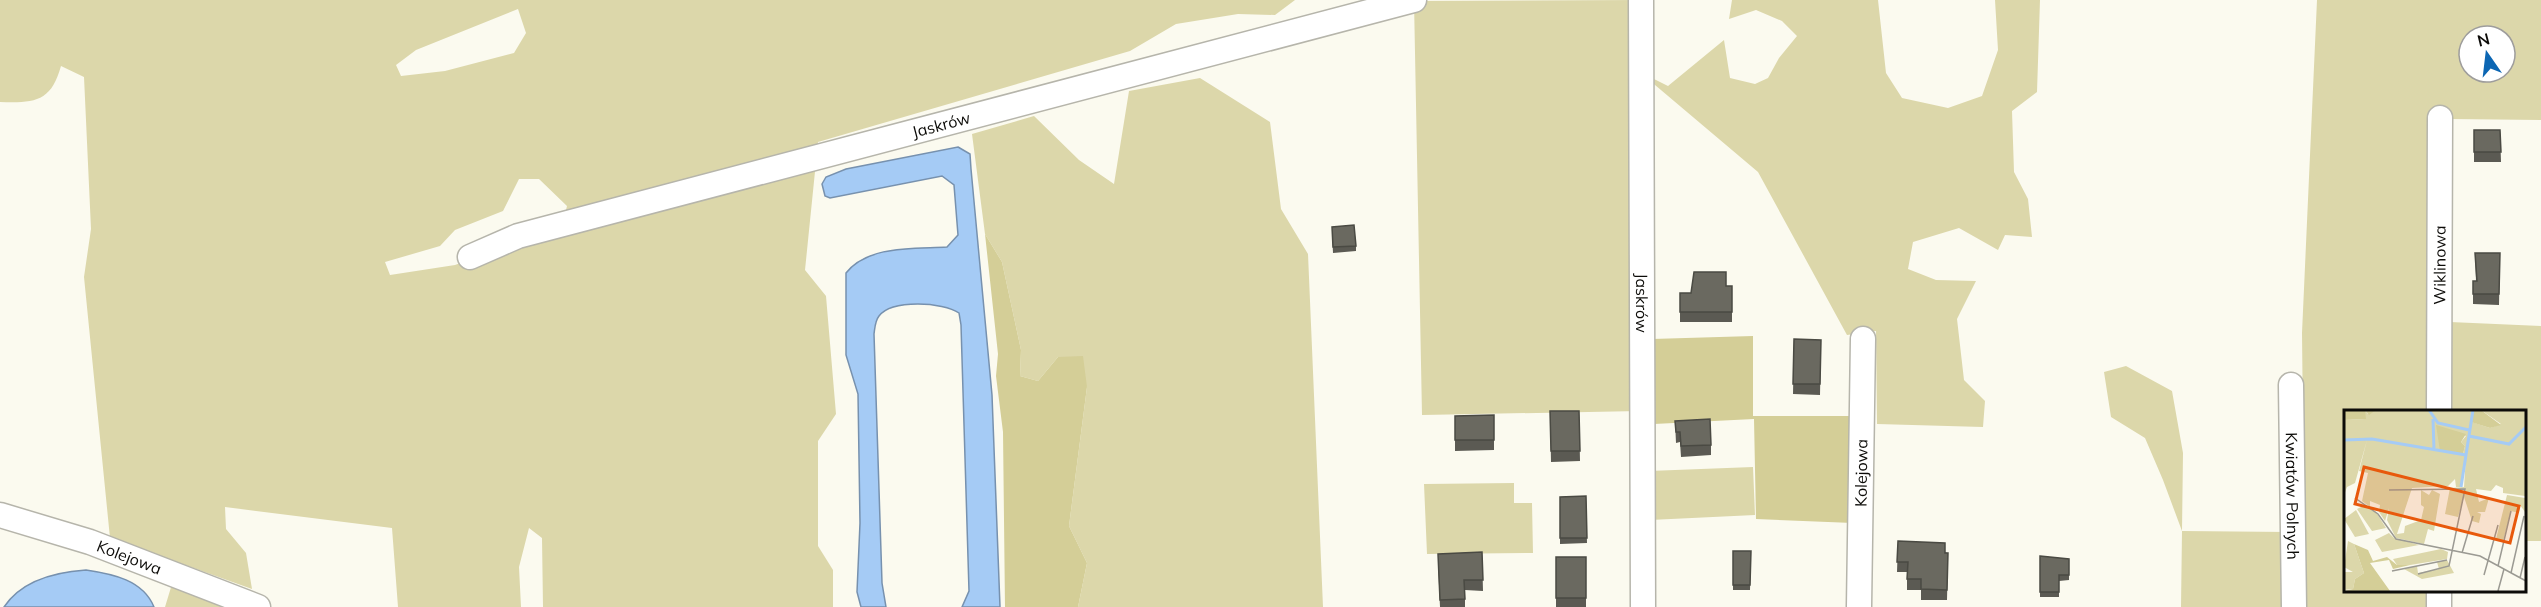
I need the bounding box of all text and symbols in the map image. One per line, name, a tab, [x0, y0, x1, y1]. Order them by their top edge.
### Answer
north arrow	[2457, 24, 2517, 84]
text: N	[2475, 28, 2492, 51]
street label: Jaskrów	[910, 107, 973, 142]
street label: Wiklinowa	[2429, 225, 2450, 305]
street label: Jaskrów	[1632, 273, 1652, 333]
inset map	[2344, 410, 2526, 592]
street label: Kwiatów Polnych	[2282, 432, 2303, 560]
street label: Kolejowa	[1850, 439, 1872, 507]
street label: Kolejowa	[94, 536, 164, 579]

